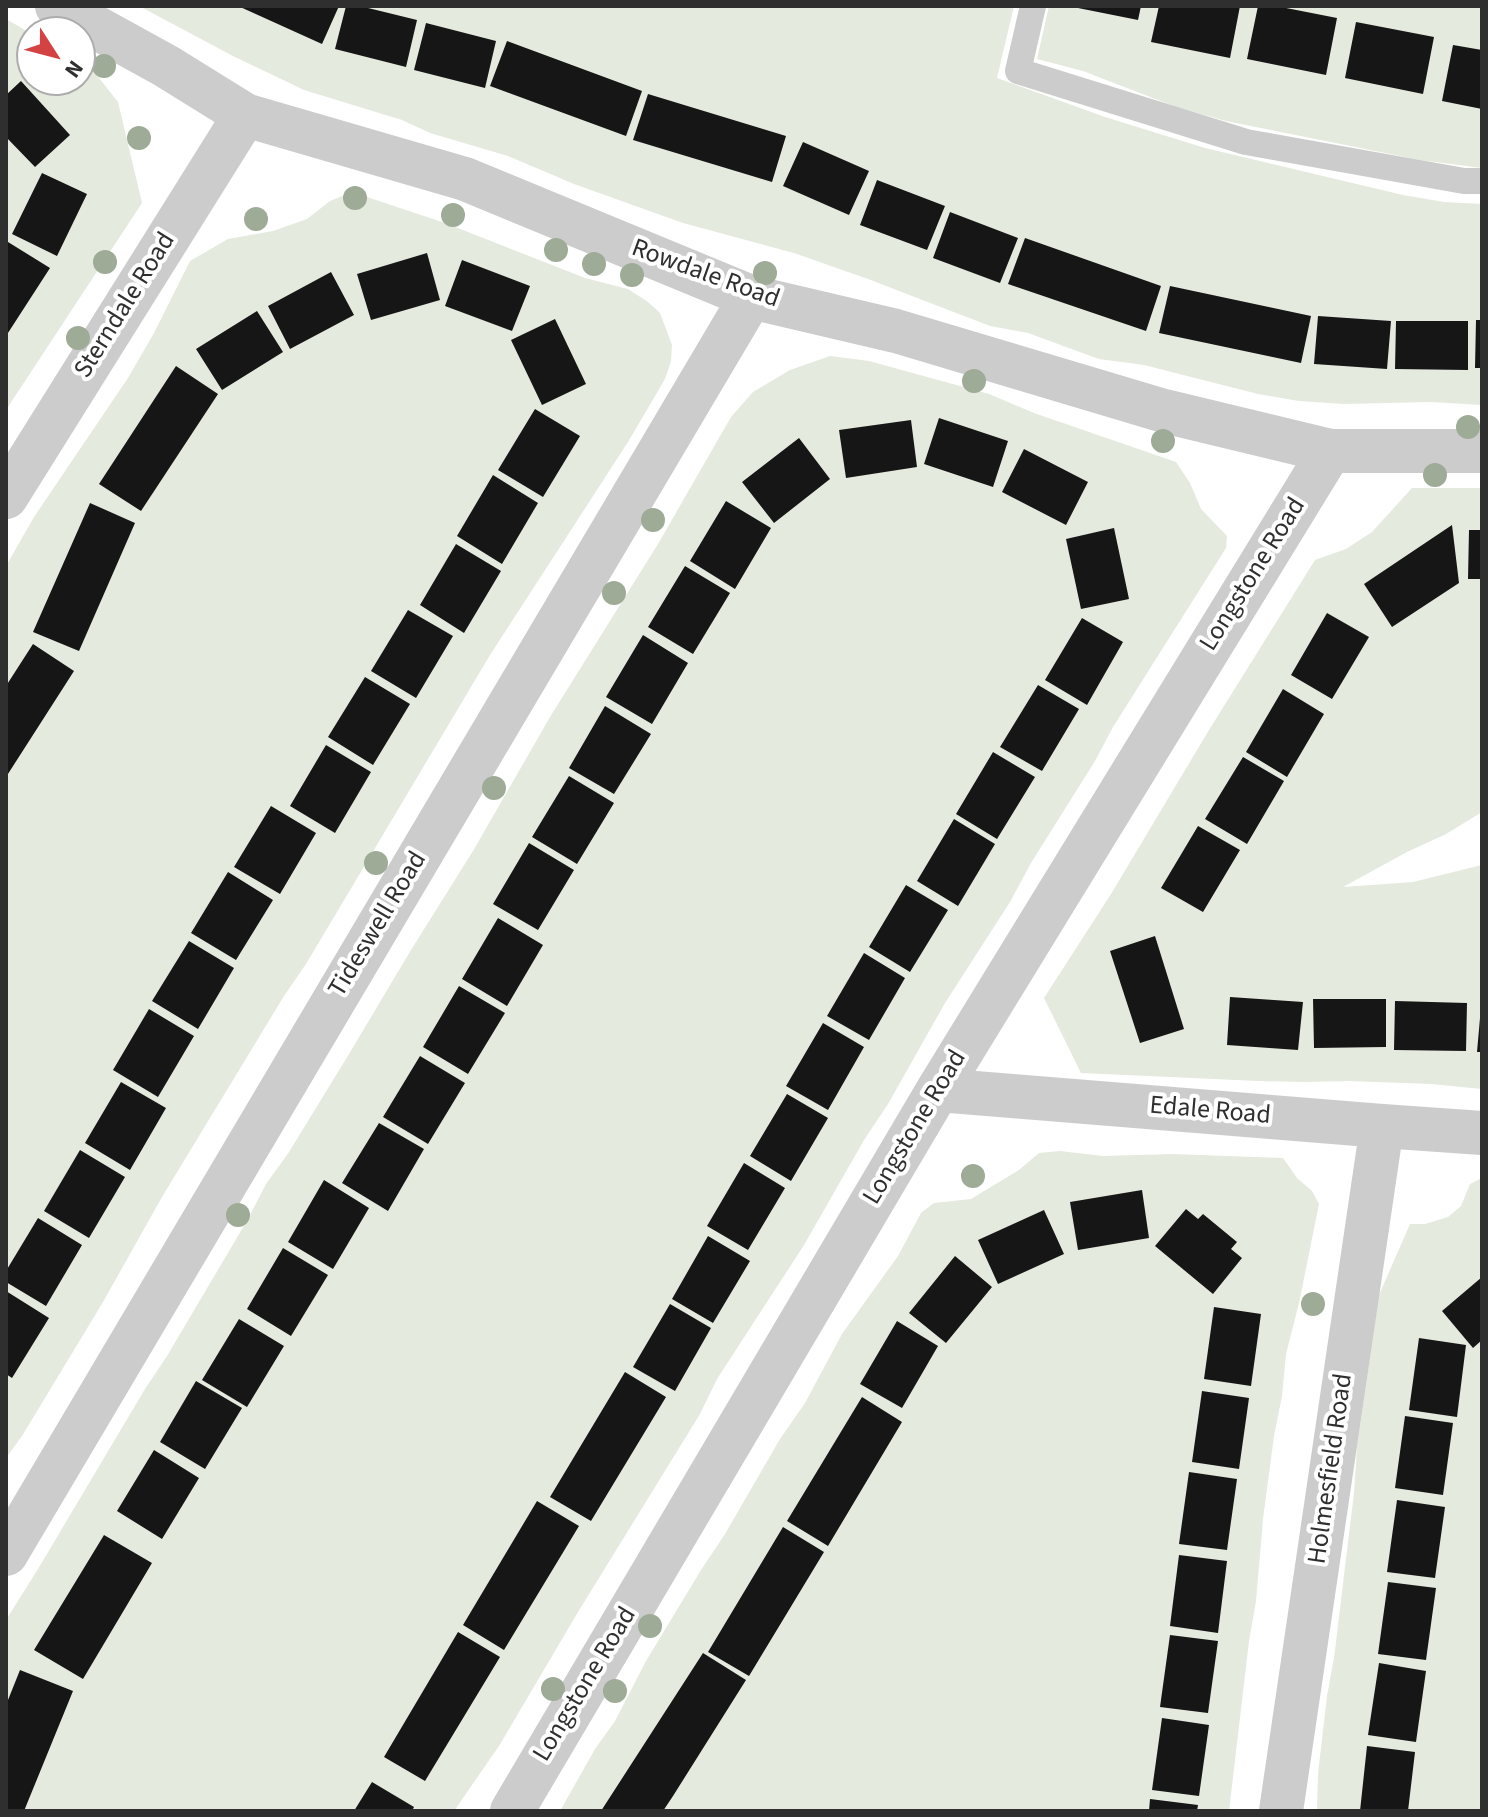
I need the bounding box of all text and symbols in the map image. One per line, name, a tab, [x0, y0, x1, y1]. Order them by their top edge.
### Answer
north arrow	[16, 16, 96, 96]
text: N	[57, 54, 91, 84]
street label: Sterndale Road	[69, 227, 183, 385]
street label: Rowdale Road	[627, 234, 783, 316]
street label: Longstone Road	[1194, 493, 1314, 657]
street label: Tideswell Road	[323, 847, 435, 1003]
street label: Longstone Road	[858, 1045, 974, 1211]
street label: Edale Road	[1148, 1091, 1272, 1133]
street label: Holmesfield Road	[1303, 1372, 1361, 1566]
street label: Longstone Road	[528, 1602, 644, 1768]

